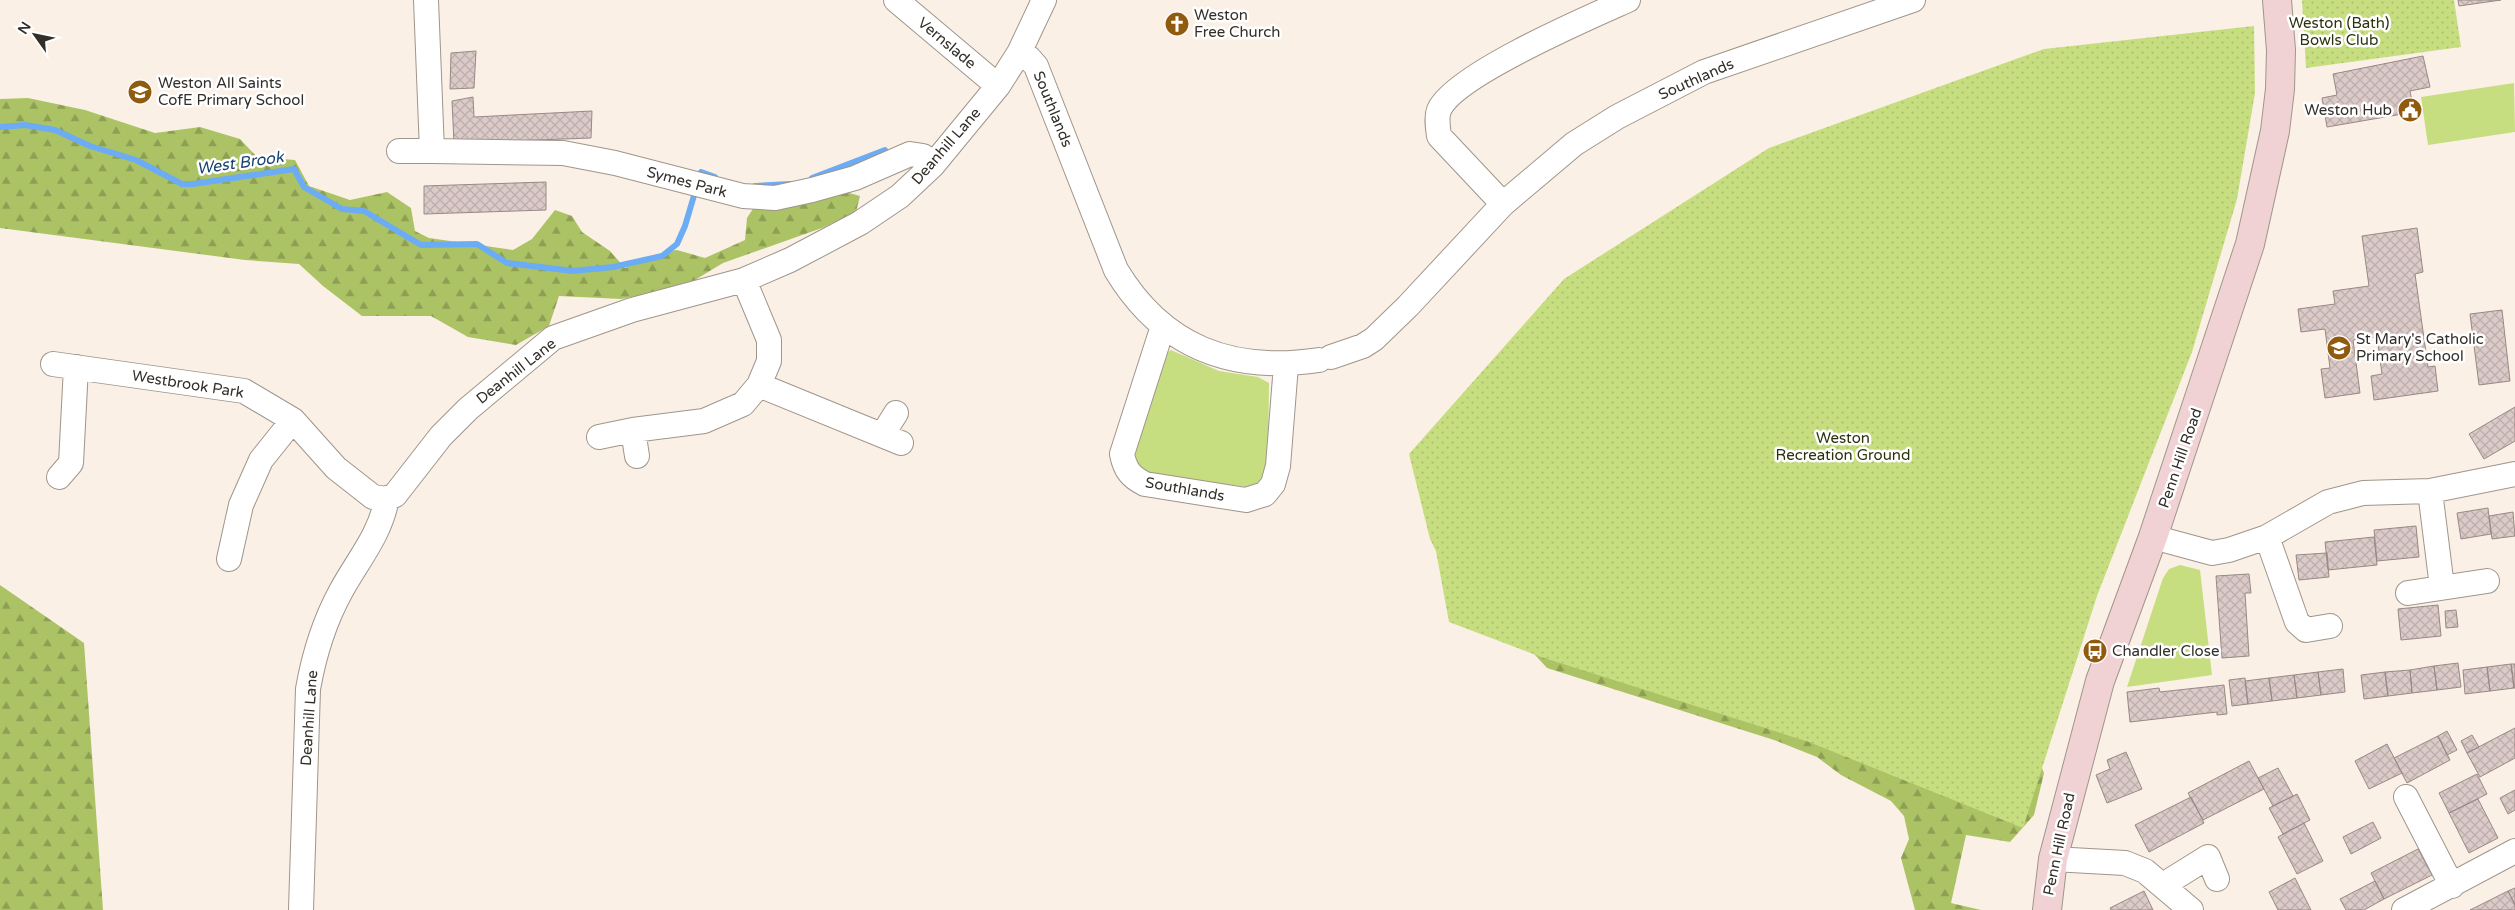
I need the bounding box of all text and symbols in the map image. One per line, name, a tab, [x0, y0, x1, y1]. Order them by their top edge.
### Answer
place label: Weston Free Church	[1194, 6, 1280, 41]
north arrow	[10, 10, 60, 60]
church icon: Weston Free Church	[1164, 11, 1190, 37]
street label: Vernslade	[914, 14, 980, 72]
park label: Weston (Bath) Bowls Club	[2289, 14, 2389, 49]
text: N	[14, 19, 35, 38]
street label: Southlands	[1656, 54, 1736, 104]
street label: Southlands	[1030, 68, 1076, 150]
place label: Weston All Saints CofE Primary School	[158, 74, 304, 109]
school or university icon: Weston All Saints CofE Primary School	[127, 79, 153, 105]
public building icon: Weston Hub	[2397, 97, 2423, 123]
place label: Weston Hub	[2304, 101, 2392, 119]
street label: Deanhill Lane	[908, 104, 984, 188]
water label: West Brook	[195, 147, 286, 179]
street label: Symes Park	[645, 163, 729, 201]
place label: St Mary's Catholic Primary School	[2356, 330, 2484, 365]
street label: Deanhill Lane	[473, 334, 559, 408]
school or university icon: St Mary's Catholic Primary School	[2326, 335, 2352, 361]
street label: Westbrook Park	[131, 366, 245, 402]
street label: Penn Hill Road	[2154, 406, 2206, 510]
park label: Weston Recreation Ground	[1776, 429, 1910, 464]
street label: Southlands	[1144, 473, 1226, 505]
bus stop icon: Chandler Close	[2082, 638, 2108, 664]
place label: Chandler Close	[2112, 642, 2219, 660]
street label: Deanhill Lane	[297, 669, 321, 767]
street label: Penn Hill Road	[2039, 791, 2079, 897]

